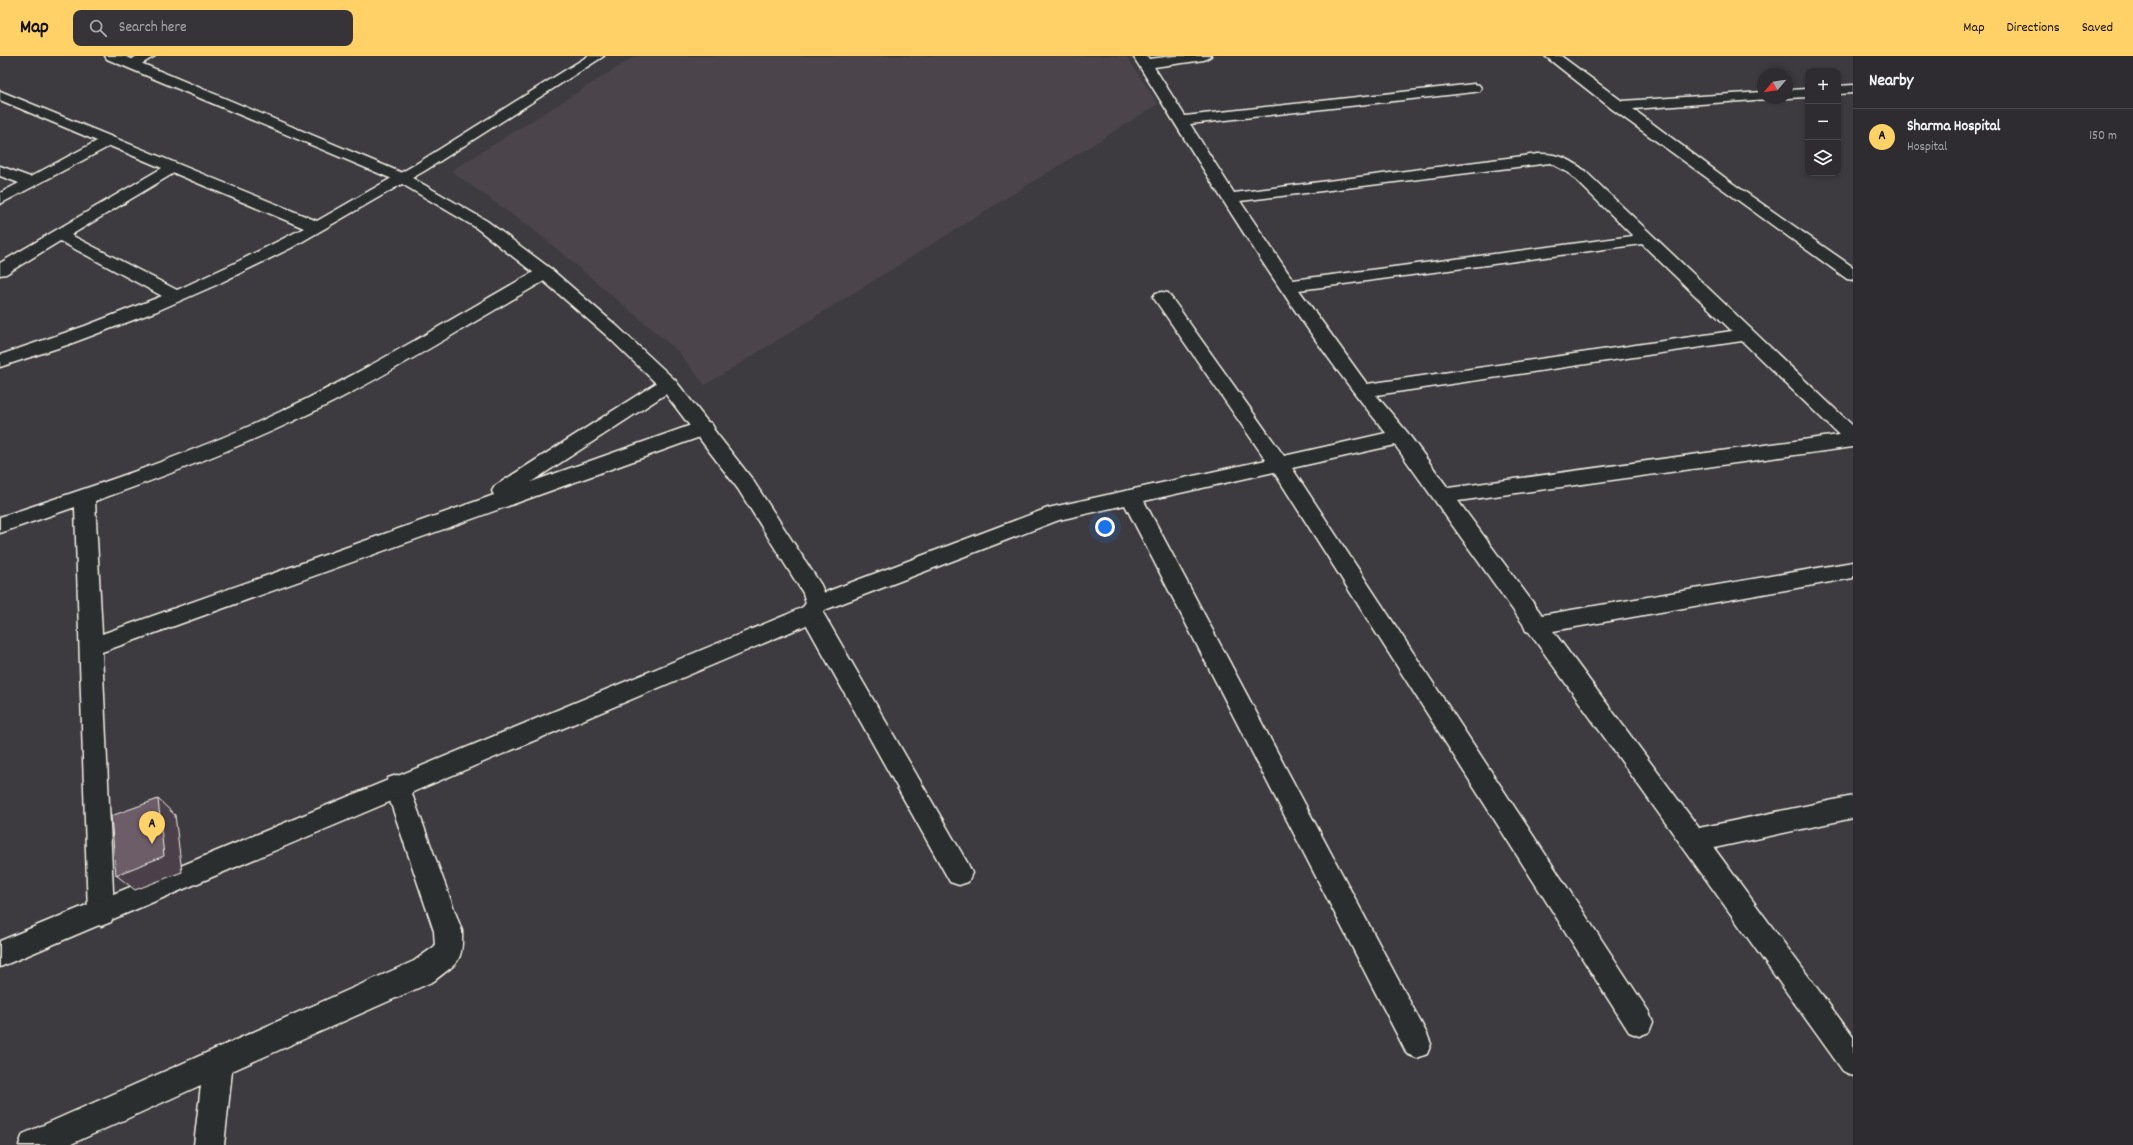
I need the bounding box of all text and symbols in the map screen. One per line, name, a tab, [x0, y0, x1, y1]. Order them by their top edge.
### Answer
search box	[73, 10, 353, 46]
text: Map	[20, 15, 49, 42]
icon: search	[87, 17, 109, 39]
text: Search here	[119, 17, 187, 39]
text: Map	[1963, 18, 1985, 38]
text: Directions	[2007, 18, 2060, 38]
text: Saved	[2082, 18, 2113, 38]
north arrow	[1757, 68, 1793, 104]
map controls	[1805, 68, 1841, 176]
button: +	[1805, 68, 1841, 104]
text: Nearby	[1869, 70, 1913, 94]
button: −	[1805, 104, 1841, 140]
text: Sharma Hospital	[1907, 116, 2000, 138]
text: A	[1878, 127, 1886, 146]
text: 150 m	[2089, 127, 2117, 146]
text: Hospital	[1907, 138, 1947, 157]
button: layers	[1805, 140, 1841, 176]
your location	[1095, 517, 1115, 537]
pin: A	[139, 811, 165, 844]

